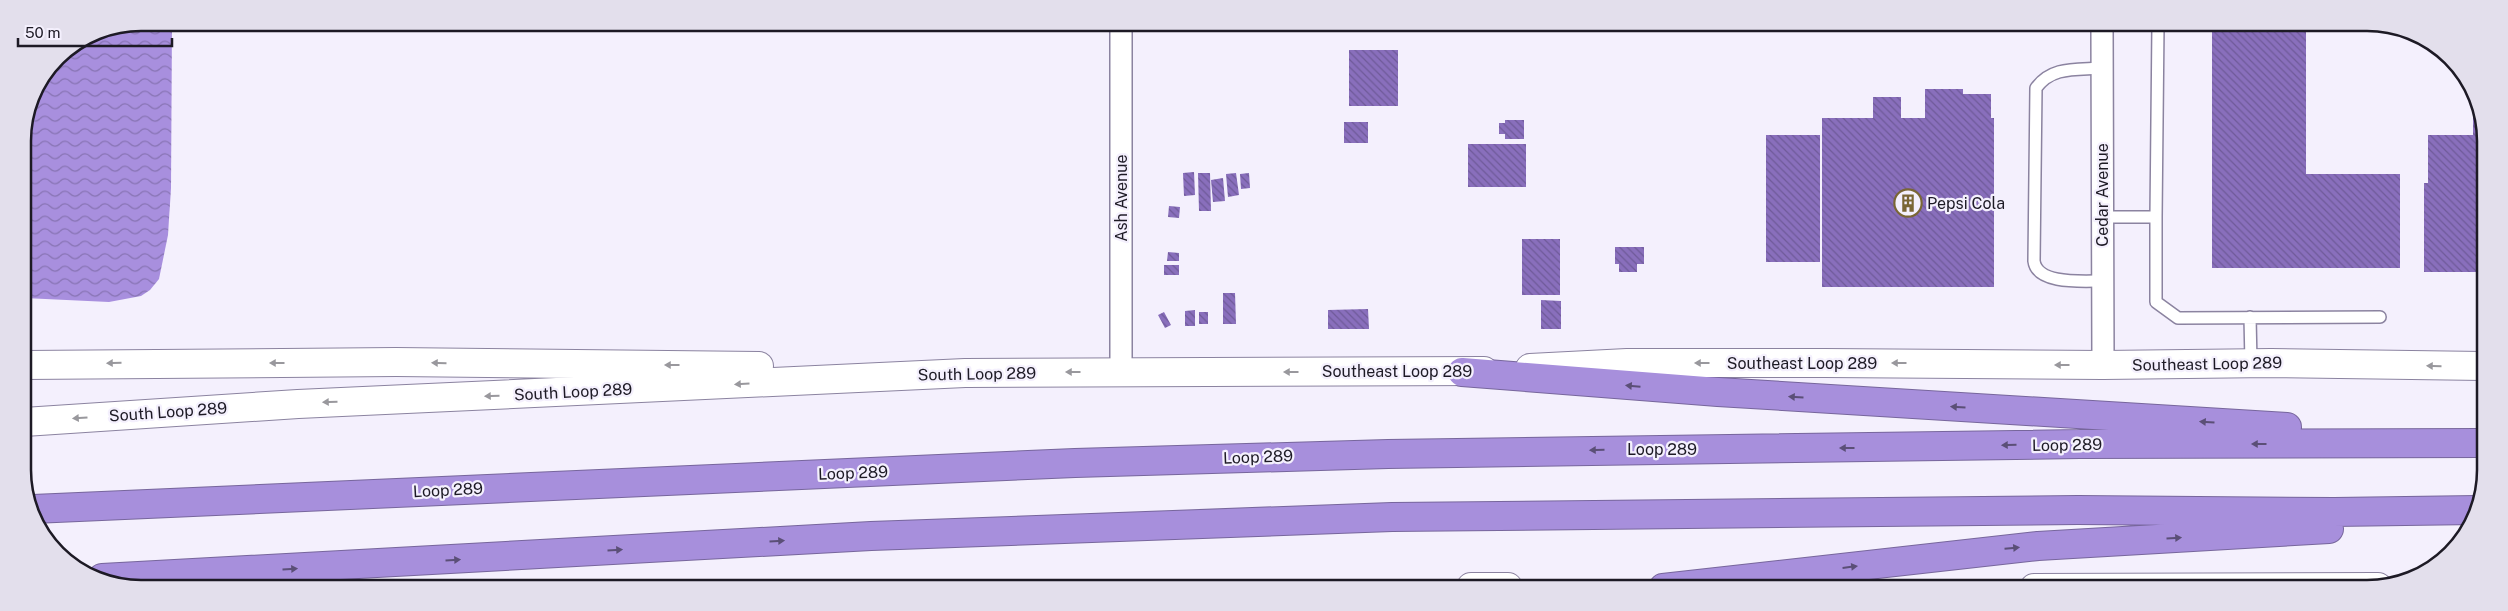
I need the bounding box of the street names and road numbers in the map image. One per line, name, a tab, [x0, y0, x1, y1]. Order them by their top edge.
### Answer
street label: Cedar Avenue	[2093, 143, 2112, 247]
street label: Ash Avenue	[1112, 154, 1131, 242]
street label: Southeast Loop 289	[2132, 353, 2282, 375]
street label: Southeast Loop 289	[1727, 354, 1877, 373]
street label: Southeast Loop 289	[1322, 362, 1472, 381]
street label: South Loop 289	[918, 363, 1036, 385]
street label: South Loop 289	[513, 379, 633, 405]
street label: South Loop 289	[108, 398, 228, 426]
street label: Loop 289	[2032, 435, 2102, 455]
street label: Loop 289	[1627, 440, 1697, 459]
street label: Loop 289	[1223, 446, 1293, 468]
street label: Loop 289	[818, 462, 888, 484]
street label: Loop 289	[412, 479, 484, 501]

